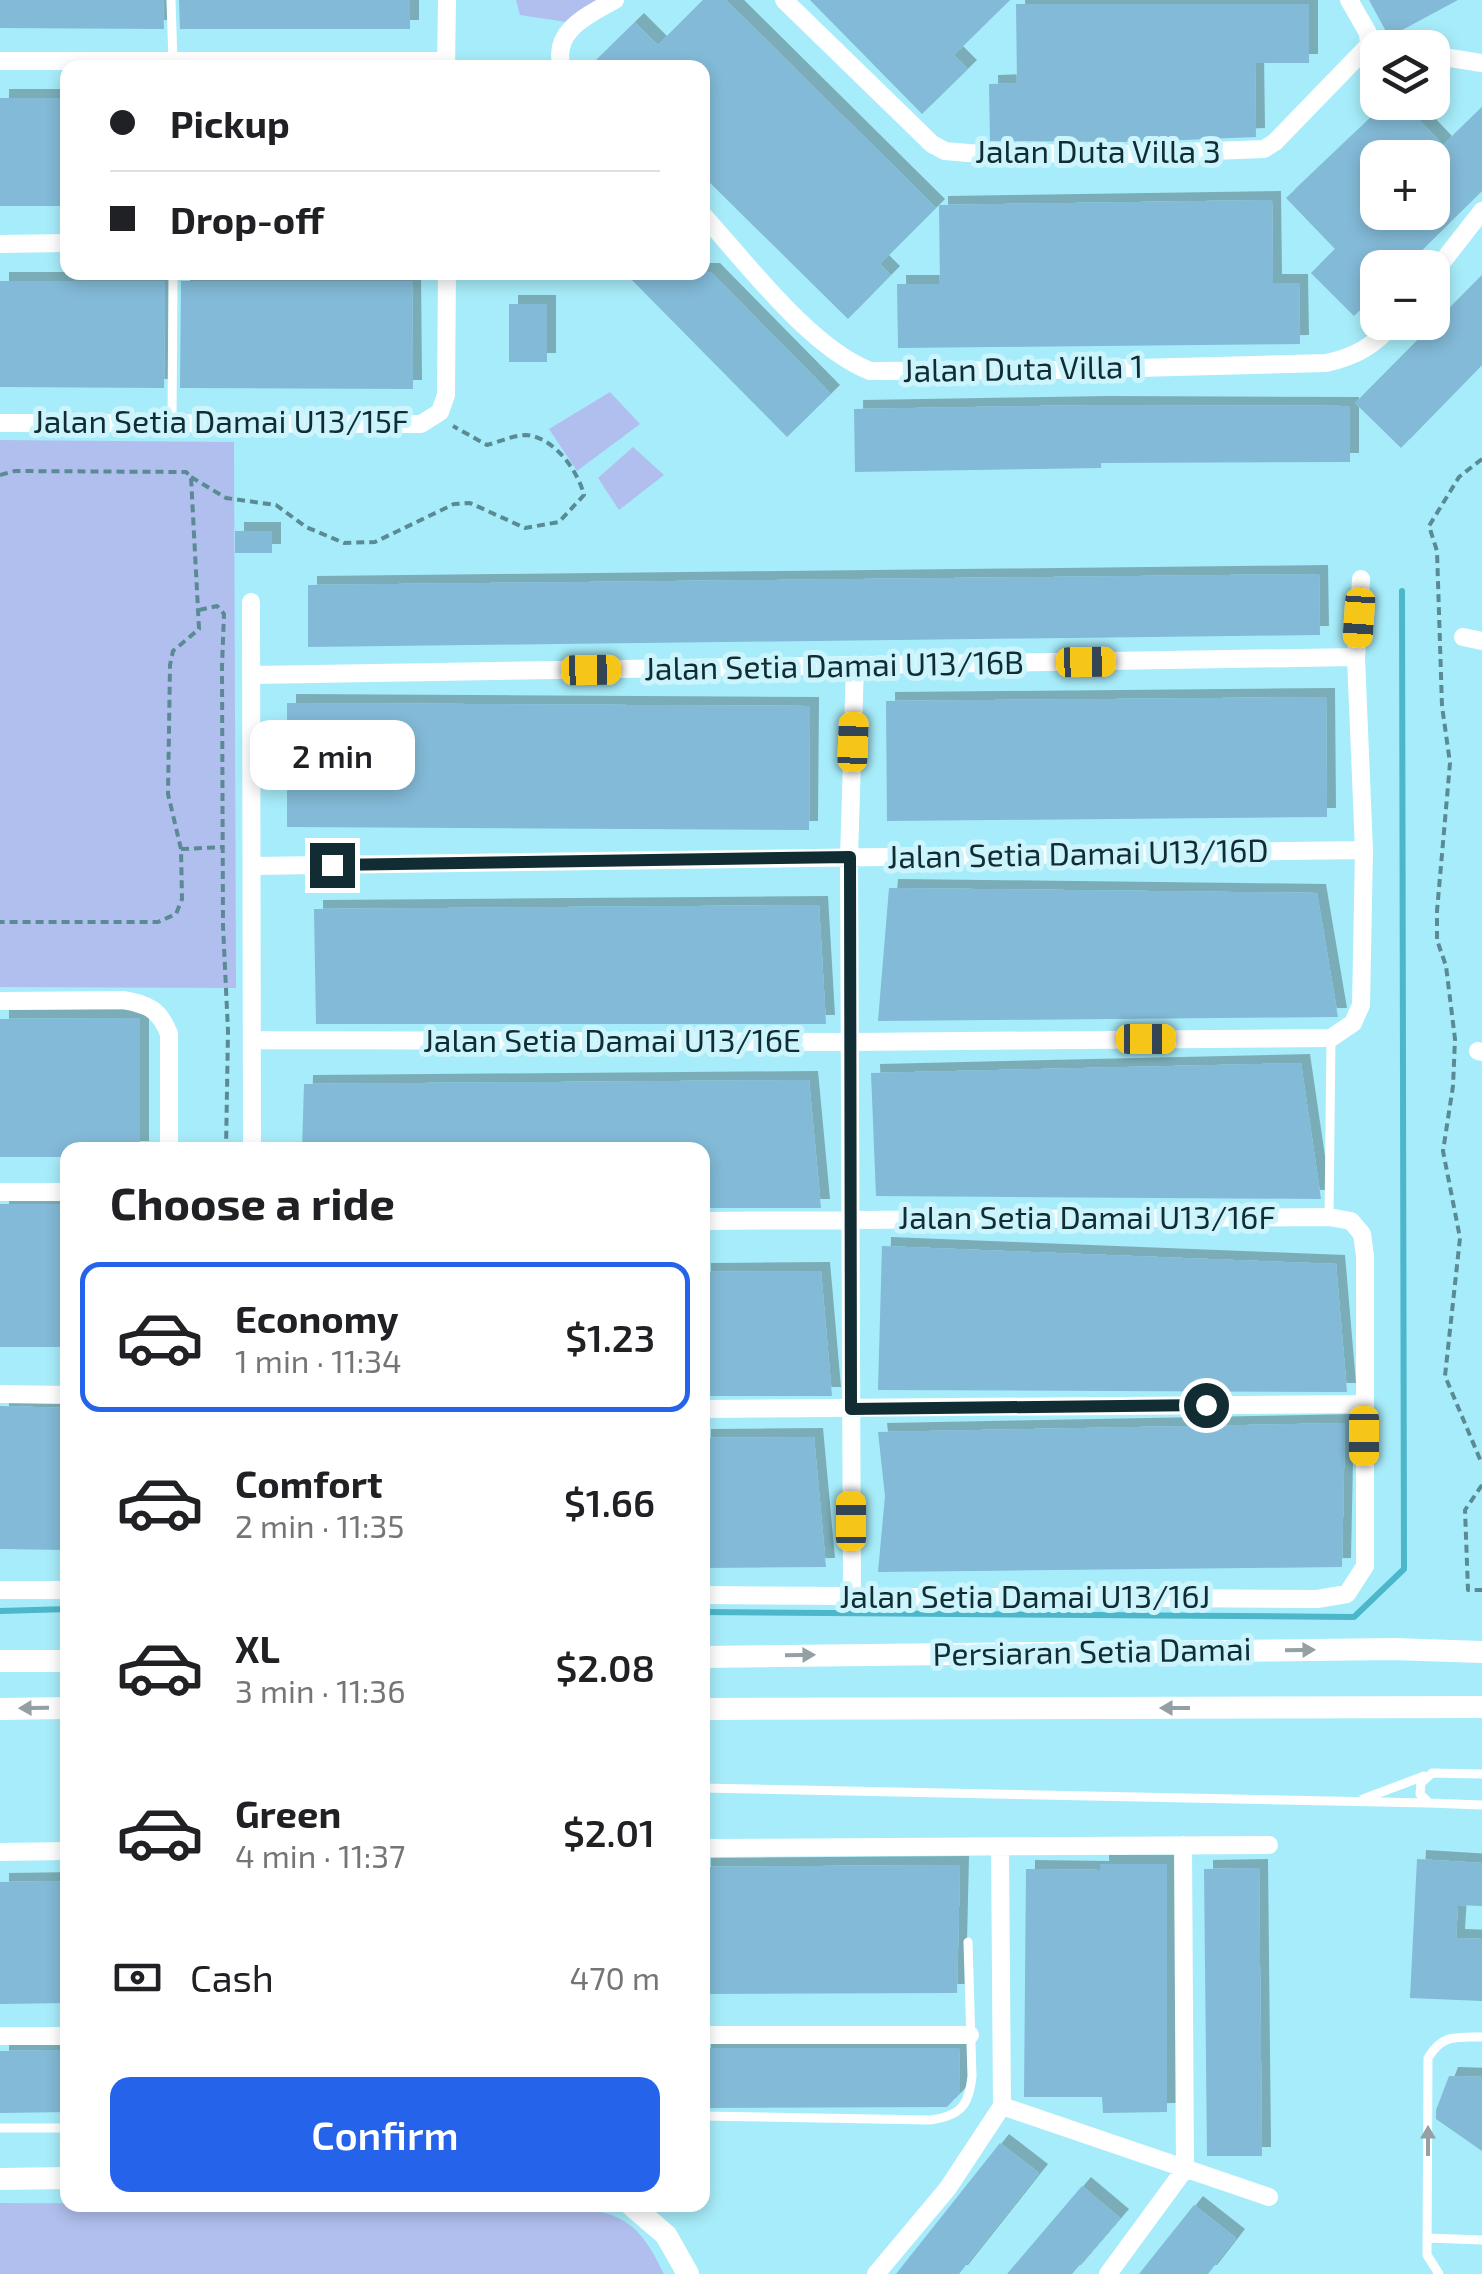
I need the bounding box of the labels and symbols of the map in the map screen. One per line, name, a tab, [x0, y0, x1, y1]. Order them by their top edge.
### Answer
street label: Jalan Duta Villa 3	[975, 131, 1221, 169]
street label: Jalan Duta Villa 1	[902, 346, 1144, 388]
street label: Jalan Setia Damai U13/15F	[33, 401, 409, 439]
car	[1342, 587, 1376, 649]
street label: Jalan Setia Damai U13/16B	[644, 642, 1024, 686]
car	[1056, 646, 1116, 678]
car	[561, 654, 621, 686]
car	[837, 711, 869, 773]
callout: 2 min	[250, 720, 414, 790]
street label: Jalan Setia Damai U13/16D	[887, 830, 1269, 874]
route end	[310, 843, 355, 888]
street label: Jalan Setia Damai U13/16E	[423, 1020, 801, 1058]
car	[1116, 1024, 1176, 1054]
street label: Jalan Setia Damai U13/16F	[898, 1197, 1276, 1235]
route start	[1184, 1383, 1229, 1428]
car	[1349, 1406, 1379, 1466]
car	[836, 1491, 866, 1551]
street label: Jalan Setia Damai U13/16J	[839, 1576, 1211, 1614]
street label: Persiaran Setia Damai	[932, 1628, 1252, 1672]
one-way arrow	[1284, 1641, 1316, 1657]
one-way arrow	[784, 1647, 816, 1663]
one-way arrow	[1158, 1700, 1190, 1716]
one-way arrow	[17, 1701, 49, 1717]
one-way arrow	[1420, 2124, 1436, 2156]

